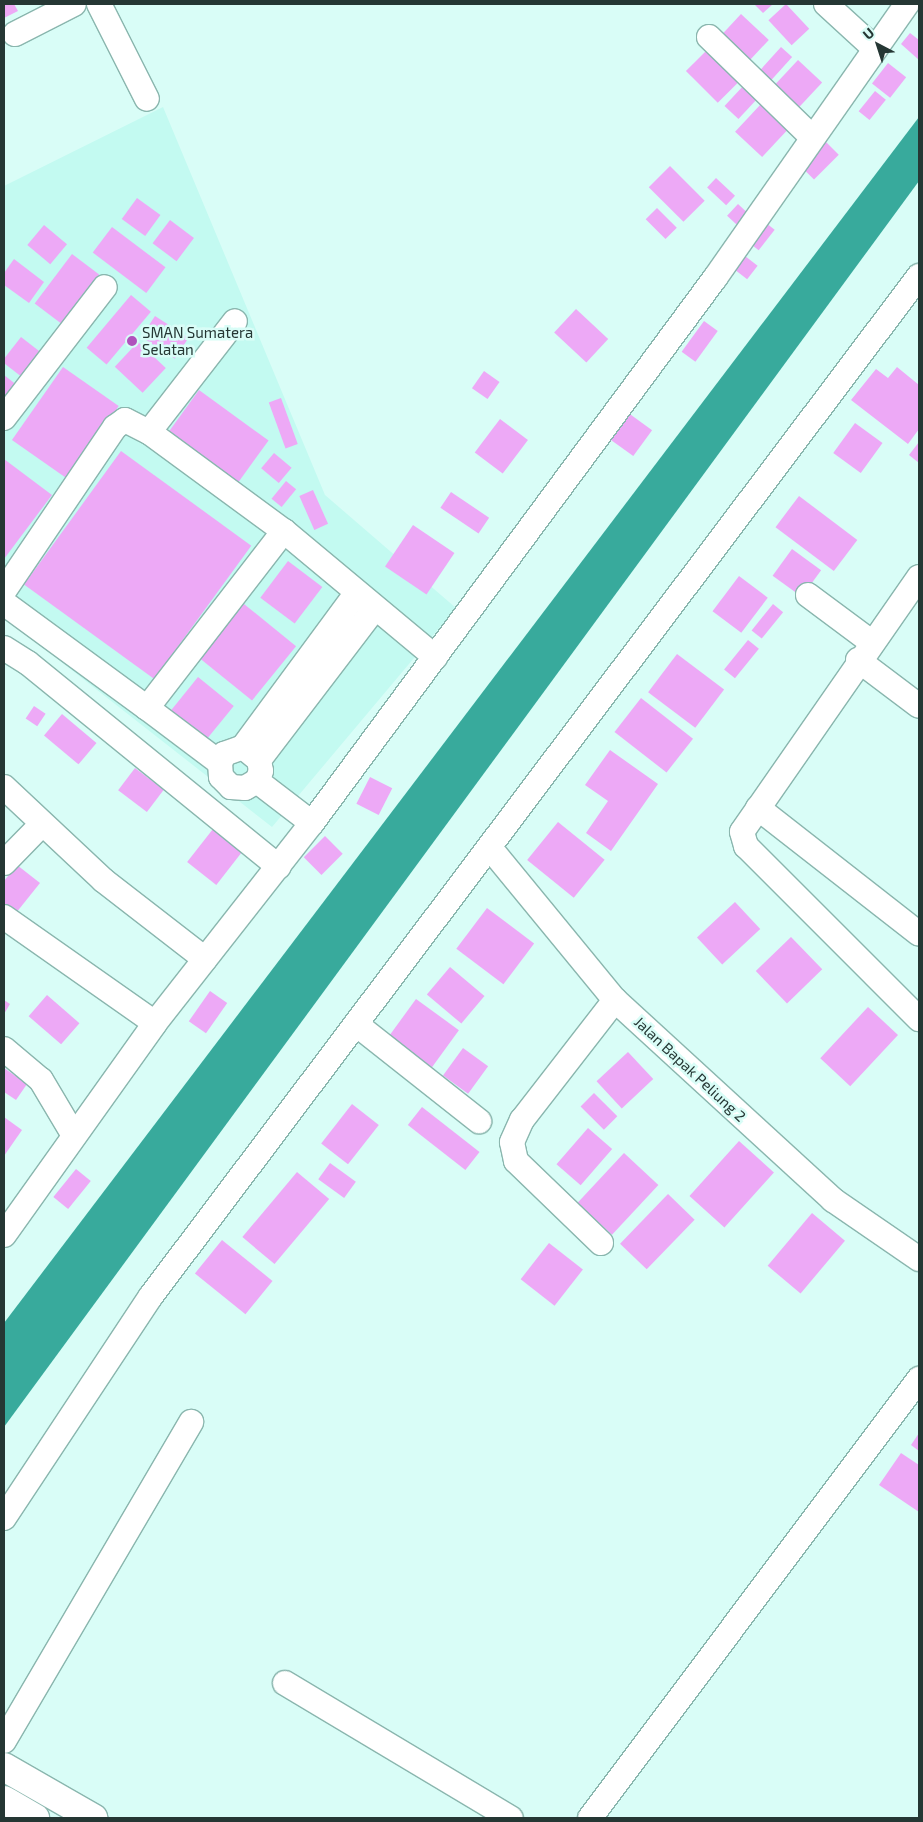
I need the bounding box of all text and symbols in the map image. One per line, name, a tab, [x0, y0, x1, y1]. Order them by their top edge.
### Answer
north arrow	[853, 20, 903, 70]
text: U	[859, 24, 877, 43]
place label: SMAN Sumatera Selatan	[142, 323, 253, 358]
marker: SMAN Sumatera Selatan	[126, 335, 138, 347]
street label: Jalan Bapak Peliung 2	[630, 1013, 750, 1125]

